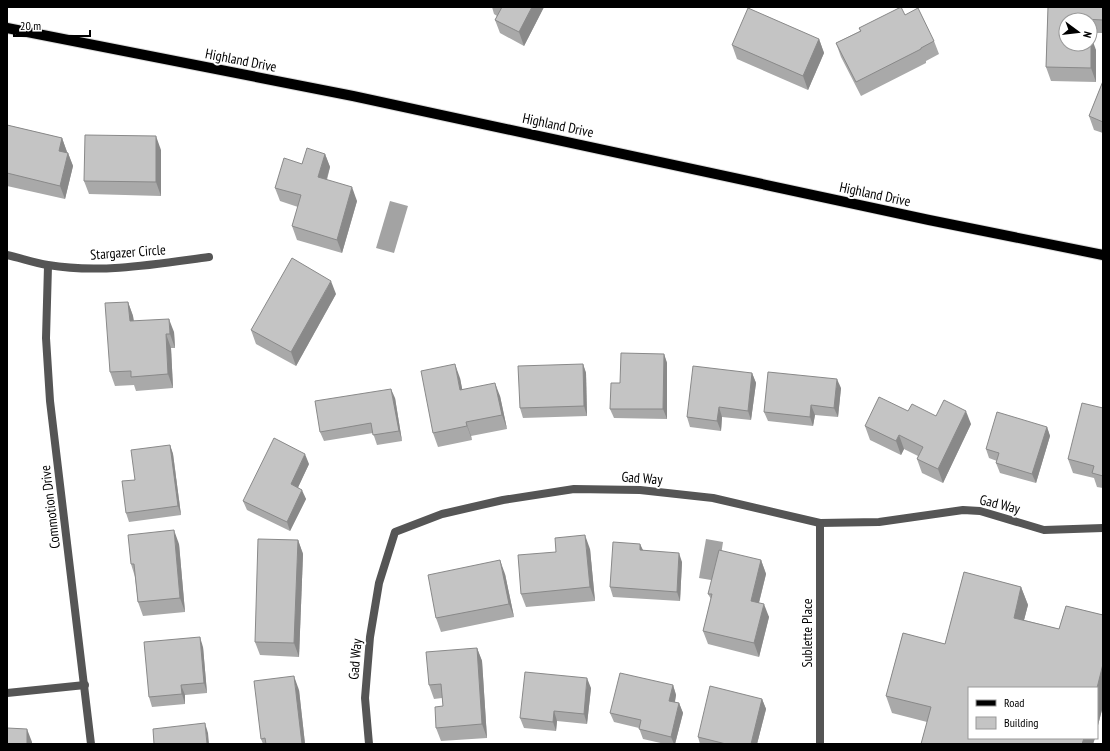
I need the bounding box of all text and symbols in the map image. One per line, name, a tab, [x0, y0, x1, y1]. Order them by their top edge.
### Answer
scale bar	[14, 12, 90, 38]
north arrow	[1058, 12, 1098, 52]
text: 20 m	[20, 18, 41, 33]
text: N	[1080, 30, 1095, 39]
street label: Highland Drive	[204, 44, 278, 76]
street label: Highland Drive	[521, 109, 595, 141]
street label: Highland Drive	[838, 178, 912, 210]
street label: Stargazer Circle	[90, 240, 167, 264]
street label: Commotion Drive	[36, 464, 64, 550]
street label: Gad Way	[621, 468, 664, 488]
street label: Gad Way	[978, 490, 1023, 518]
street label: Sublette Place	[798, 598, 816, 668]
street label: Gad Way	[344, 637, 366, 680]
legend	[968, 687, 1098, 739]
text: Road	[1004, 695, 1024, 710]
text: Building	[1004, 715, 1039, 730]

